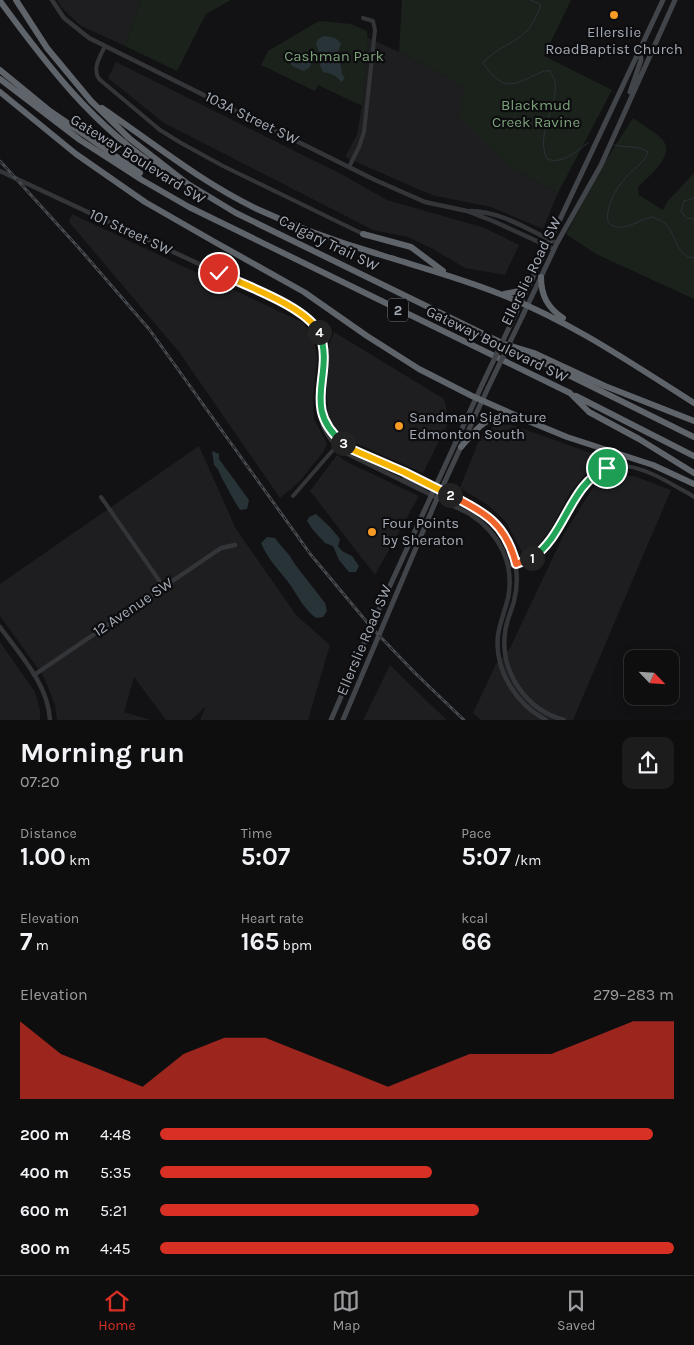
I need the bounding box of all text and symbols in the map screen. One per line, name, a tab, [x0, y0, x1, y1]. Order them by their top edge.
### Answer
marker: Ellerslie RoadBaptist Church	[608, 9, 620, 21]
place label: Ellerslie RoadBaptist Church	[545, 23, 683, 58]
park label: Cashman Park	[284, 47, 384, 65]
street label: 103A Street SW	[202, 88, 302, 149]
park label: Blackmud Creek Ravine	[492, 96, 580, 131]
street label: Gateway Boulevard SW	[67, 110, 209, 208]
street label: 101 Street SW	[87, 205, 176, 259]
street label: Calgary Trail SW	[276, 211, 383, 275]
street label: Ellerslie Road SW	[497, 213, 565, 328]
pin	[198, 252, 240, 294]
icon: check	[205, 259, 233, 287]
road number: 2	[388, 298, 408, 322]
street label: Gateway Boulevard SW	[423, 302, 571, 386]
pin: 4	[306, 320, 332, 344]
text: 4	[315, 324, 324, 341]
place label: Sandman Signature Edmonton South	[409, 408, 546, 443]
marker: Sandman Signature Edmonton South	[393, 420, 405, 432]
pin: 3	[330, 430, 356, 456]
text: 3	[339, 435, 348, 452]
pin	[586, 447, 628, 489]
icon: arrive	[593, 454, 621, 482]
pin: 2	[438, 482, 462, 508]
text: 2	[446, 487, 455, 504]
place label: Four Points by Sheraton	[382, 514, 464, 549]
marker: Four Points by Sheraton	[366, 526, 378, 538]
pin: 1	[520, 546, 544, 570]
text: 1	[530, 550, 535, 567]
street label: 12 Avenue SW	[90, 573, 177, 640]
street label: Ellerslie Road SW	[333, 581, 396, 698]
north arrow	[624, 650, 679, 705]
map controls	[624, 650, 679, 705]
text: Morning run	[20, 736, 185, 769]
button: share	[622, 737, 674, 789]
text: 07:20	[20, 772, 59, 791]
text: Distance	[20, 825, 77, 842]
text: Time	[241, 825, 272, 842]
text: Pace	[461, 825, 491, 842]
text: 1.00	[20, 842, 66, 871]
text: 5:07	[241, 842, 290, 871]
text: 5:07	[461, 842, 511, 871]
text: km	[66, 852, 90, 869]
text: /km	[511, 852, 541, 869]
text: Elevation	[20, 910, 79, 927]
text: Heart rate	[241, 910, 304, 927]
text: kcal	[461, 910, 488, 927]
text: 7	[20, 927, 32, 956]
text: 165	[241, 927, 279, 956]
text: 66	[461, 927, 492, 956]
text: m	[32, 937, 49, 954]
text: bpm	[279, 937, 312, 954]
text: Elevation	[20, 985, 88, 1004]
text: 279–283 m	[593, 985, 674, 1004]
text: 200 m	[20, 1125, 69, 1144]
text: 4:48	[100, 1125, 131, 1144]
text: 400 m	[20, 1163, 69, 1182]
text: 5:35	[100, 1163, 131, 1182]
text: 600 m	[20, 1201, 69, 1220]
text: 5:21	[100, 1201, 127, 1220]
text: 800 m	[20, 1239, 70, 1258]
text: 4:45	[100, 1239, 131, 1258]
tab: Home	[98, 1287, 136, 1334]
tab: Map	[332, 1287, 360, 1334]
tab: Saved	[557, 1287, 596, 1334]

